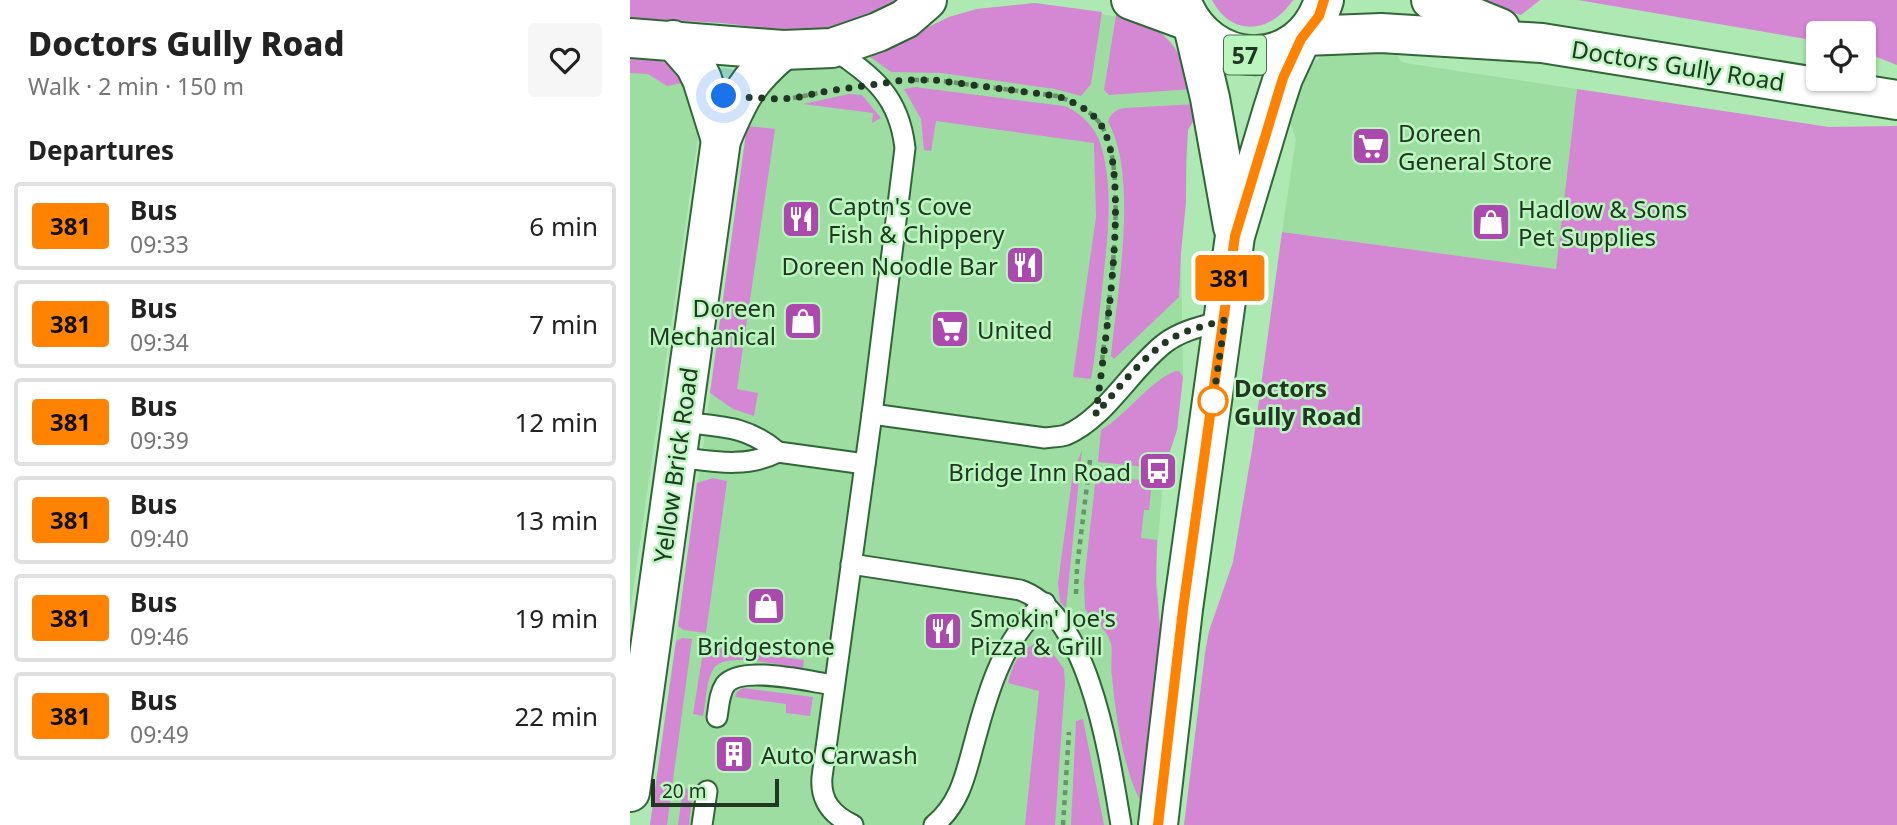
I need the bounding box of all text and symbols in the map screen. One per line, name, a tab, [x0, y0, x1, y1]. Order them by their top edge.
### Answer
text: Doctors Gully Road	[28, 21, 345, 66]
map controls	[1806, 21, 1876, 91]
button: locate	[1806, 21, 1876, 91]
button: heart	[528, 23, 602, 97]
street label: Doctors Gully Road	[1569, 32, 1787, 98]
road number: 57	[1224, 36, 1266, 74]
text: Walk · 2 min · 150 m	[28, 70, 244, 102]
your location	[706, 78, 741, 113]
place label: Doreen General Store	[1398, 116, 1552, 177]
supermarket icon: Doreen General Store	[1350, 125, 1392, 167]
text: Departures	[28, 132, 174, 168]
place label: Captn's Cove Fish & Chippery	[828, 189, 1005, 250]
text: Bus	[130, 192, 177, 228]
place label: Hadlow & Sons Pet Supplies	[1518, 192, 1687, 253]
restaurant icon: Captn's Cove Fish & Chippery	[780, 198, 822, 240]
shop icon: Hadlow & Sons Pet Supplies	[1470, 201, 1512, 243]
text: 6 min	[529, 208, 598, 244]
text: 381	[50, 209, 91, 242]
text: 09:33	[130, 228, 189, 260]
restaurant icon: Doreen Noodle Bar	[1004, 244, 1046, 286]
place label: Doreen Noodle Bar	[781, 249, 998, 282]
line badge: 381	[1190, 255, 1270, 301]
text: 381	[1209, 261, 1251, 294]
text: Bus	[130, 290, 177, 326]
place label: Doreen Mechanical	[649, 291, 776, 352]
shop icon: Doreen Mechanical	[782, 300, 824, 342]
text: 7 min	[529, 306, 598, 342]
text: 381	[50, 307, 91, 340]
supermarket icon: United	[929, 308, 971, 350]
place label: United	[977, 313, 1053, 346]
text: 09:34	[130, 326, 189, 358]
street label: Yellow Brick Road	[645, 365, 705, 565]
place label: Doctors Gully Road	[1234, 371, 1362, 432]
marker: Doctors Gully Road	[1198, 386, 1228, 416]
text: Bus	[130, 388, 177, 424]
text: 12 min	[514, 404, 598, 440]
text: 381	[50, 405, 91, 438]
text: 09:39	[130, 424, 189, 456]
bus stop icon: Bridge Inn Road	[1137, 450, 1179, 492]
place label: Bridge Inn Road	[948, 455, 1131, 488]
text: Bus	[130, 486, 177, 522]
text: 13 min	[514, 502, 598, 538]
text: 381	[50, 503, 91, 536]
text: 09:40	[130, 522, 189, 554]
text: Bus	[130, 584, 177, 620]
shop icon: Bridgestone	[745, 585, 787, 627]
text: 19 min	[514, 600, 598, 636]
text: 381	[50, 601, 91, 634]
place label: Smokin' Joe's Pizza & Grill	[970, 601, 1116, 662]
restaurant icon: Smokin' Joe's Pizza & Grill	[922, 610, 964, 652]
text: 09:46	[130, 620, 189, 652]
place label: Bridgestone	[697, 629, 835, 662]
text: Bus	[130, 682, 177, 718]
text: 22 min	[514, 698, 598, 734]
text: 381	[50, 699, 91, 732]
text: 09:49	[130, 718, 189, 750]
building icon: Auto Carwash	[713, 733, 755, 775]
place label: Auto Carwash	[761, 738, 918, 771]
scale bar	[651, 776, 779, 808]
text: 20 m	[662, 778, 706, 804]

